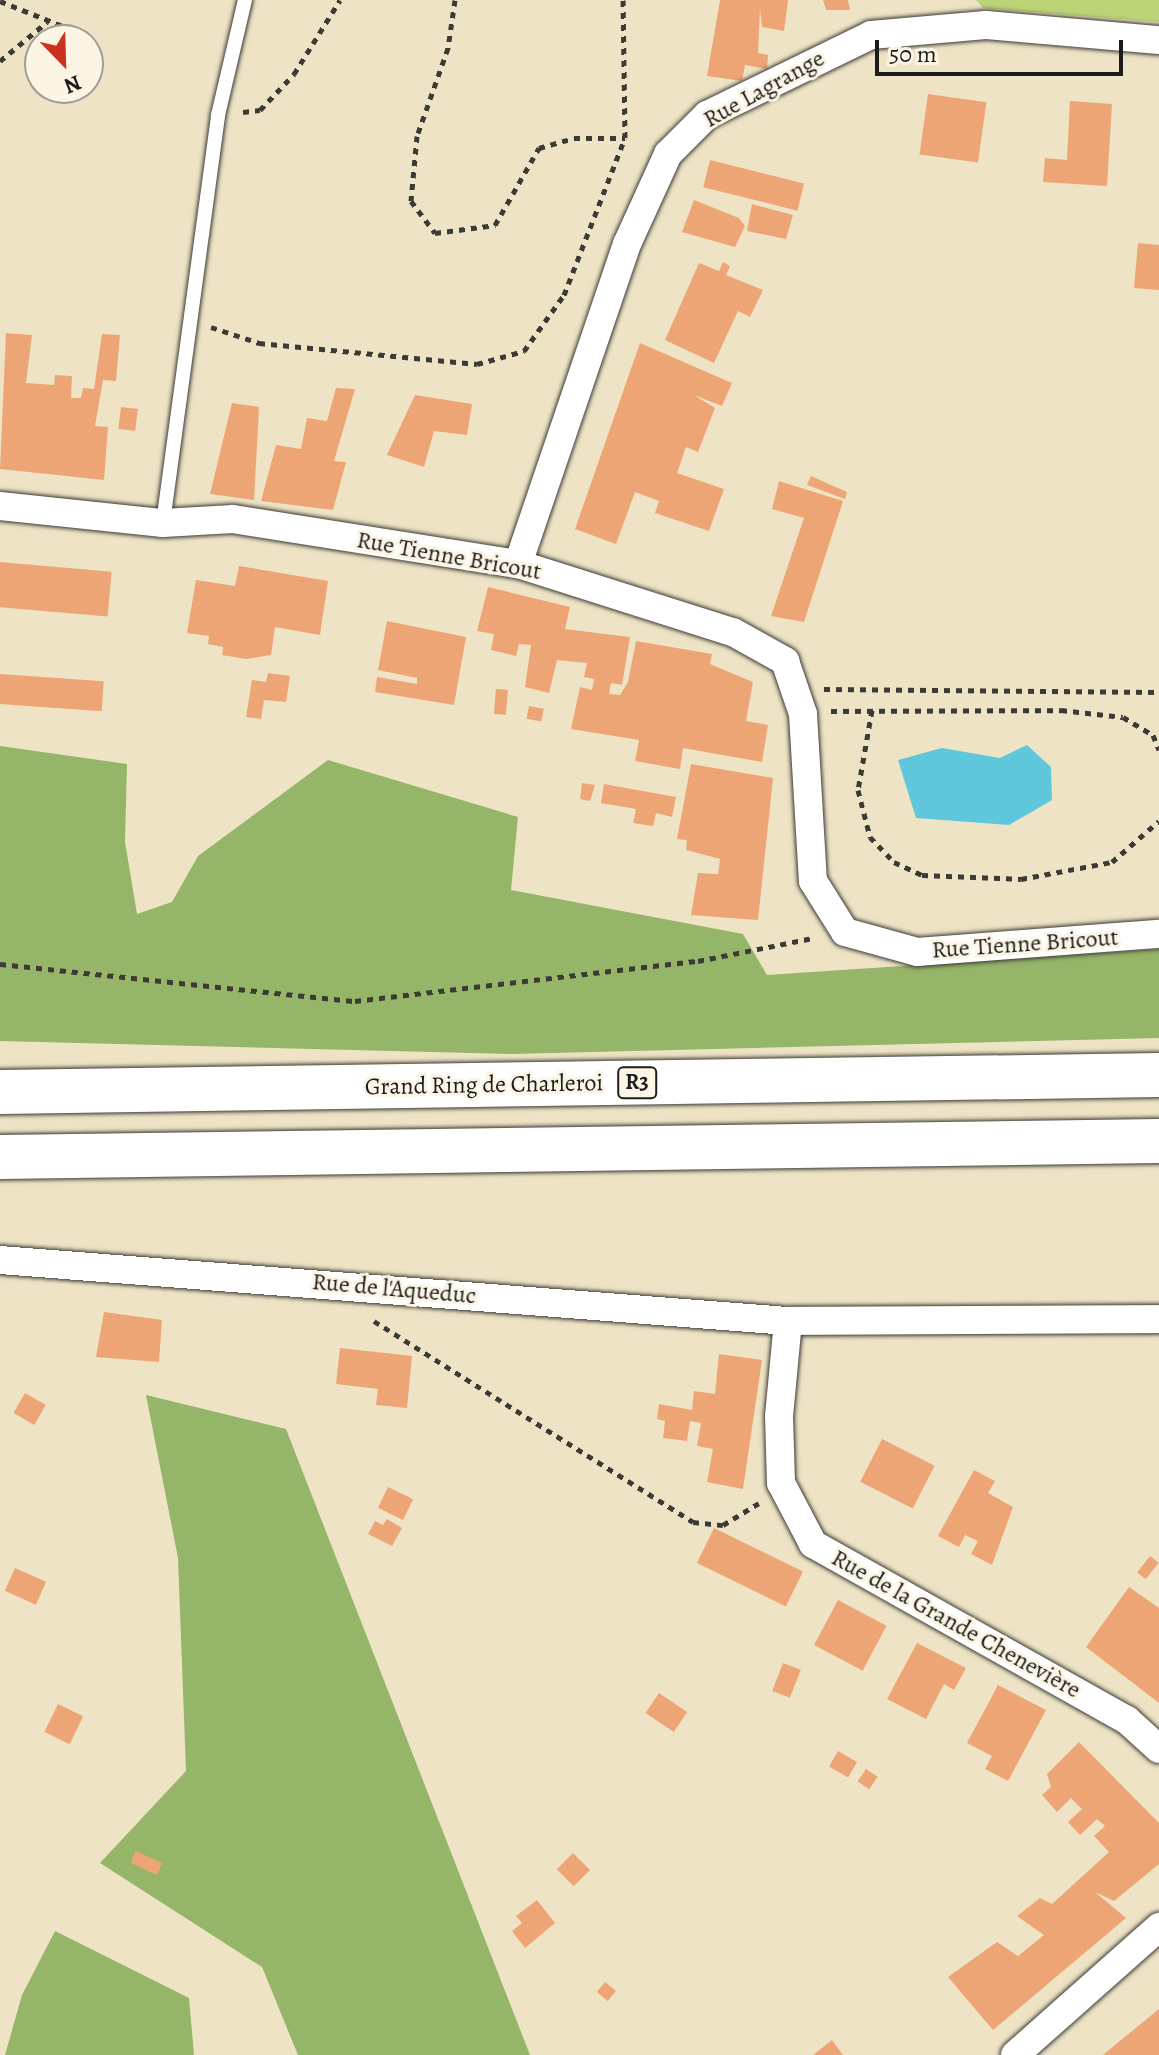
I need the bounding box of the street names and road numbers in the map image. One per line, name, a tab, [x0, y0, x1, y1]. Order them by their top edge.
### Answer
street label: Rue Lagrange	[698, 44, 830, 134]
street label: Rue Tienne Bricout	[354, 526, 544, 586]
street label: Rue Tienne Bricout	[931, 923, 1119, 965]
road number: R3	[617, 1065, 657, 1101]
street label: Grand Ring de Charleroi	[365, 1069, 603, 1101]
street label: Rue de l'Aqueduc	[311, 1267, 477, 1311]
street label: Rue de la Grande Chenevière	[826, 1543, 1086, 1705]

